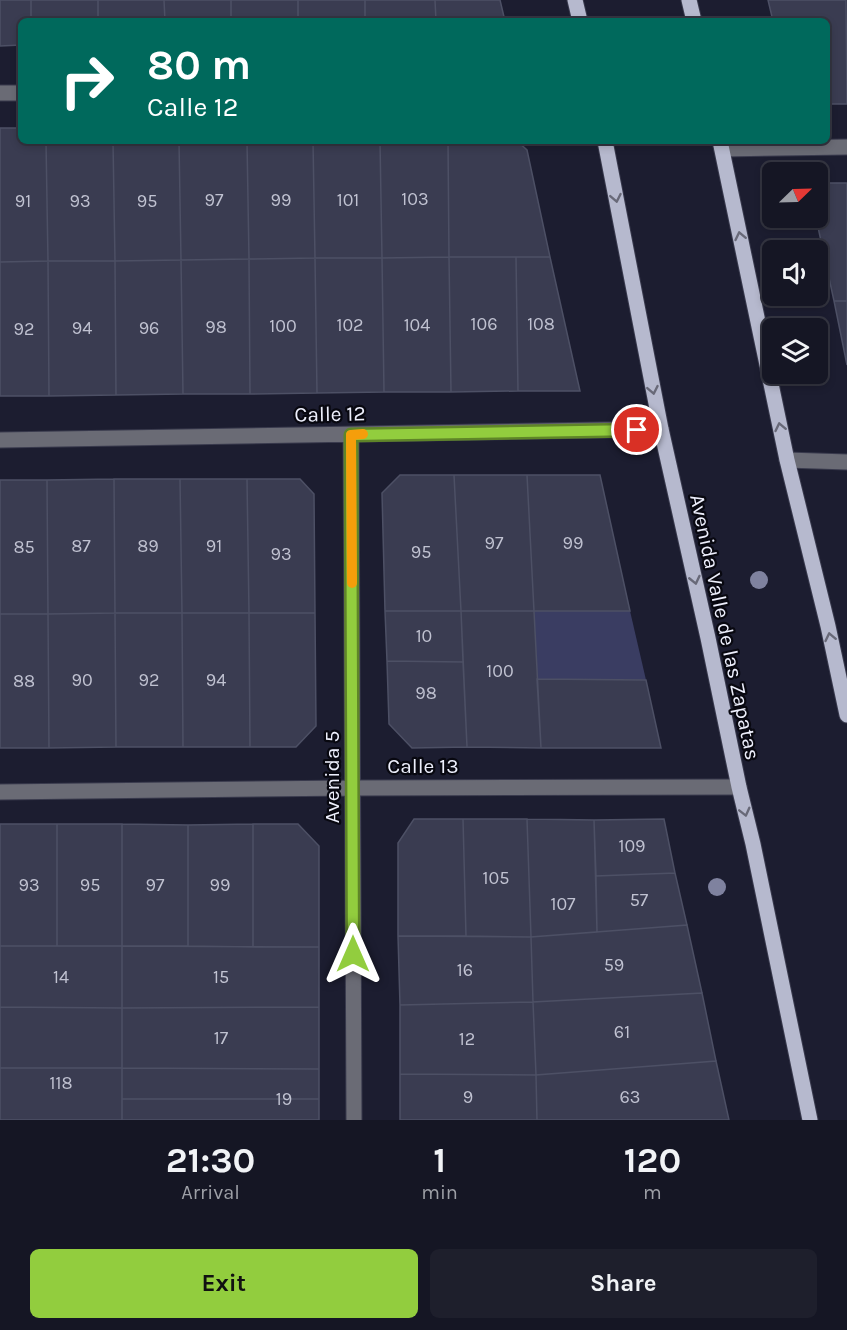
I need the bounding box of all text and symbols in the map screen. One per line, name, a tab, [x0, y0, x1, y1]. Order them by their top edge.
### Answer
text: 80 m	[147, 40, 251, 90]
icon: right	[48, 42, 126, 120]
text: Calle 12	[147, 91, 238, 123]
north arrow	[762, 162, 828, 228]
map controls	[762, 162, 828, 384]
house number: 103	[401, 188, 429, 210]
house number: 97	[205, 189, 224, 211]
house number: 99	[271, 189, 291, 211]
house number: 101	[337, 189, 359, 211]
house number: 91	[15, 190, 31, 212]
house number: 93	[69, 190, 91, 212]
house number: 95	[137, 190, 157, 212]
one-way arrow	[609, 193, 622, 203]
one-way arrow	[734, 232, 747, 242]
button: sound	[762, 240, 828, 306]
house number: 106	[471, 313, 497, 335]
house number: 108	[527, 313, 555, 335]
house number: 102	[336, 314, 364, 336]
house number: 104	[404, 314, 430, 336]
house number: 100	[269, 315, 297, 337]
house number: 98	[205, 316, 227, 338]
house number: 94	[72, 317, 92, 339]
house number: 96	[139, 317, 159, 339]
house number: 92	[14, 318, 34, 340]
button: layers	[762, 318, 828, 384]
one-way arrow	[646, 385, 659, 395]
street label: Calle 12	[294, 401, 366, 427]
pin	[611, 404, 662, 455]
icon: arrive	[620, 413, 653, 446]
one-way arrow	[774, 422, 787, 432]
street label: Avenida Valle de las Zapatas	[685, 492, 765, 762]
house number: 97	[485, 532, 504, 554]
house number: 99	[563, 532, 583, 554]
house number: 87	[71, 535, 91, 557]
house number: 89	[137, 535, 159, 557]
house number: 91	[206, 535, 222, 557]
house number: 85	[13, 536, 35, 558]
house number: 95	[411, 541, 431, 563]
house number: 93	[270, 543, 292, 565]
one-way arrow	[687, 575, 700, 585]
house number: 10	[416, 625, 432, 647]
one-way arrow	[824, 633, 837, 643]
house number: 100	[486, 660, 514, 682]
house number: 90	[71, 669, 93, 691]
house number: 92	[139, 669, 159, 691]
house number: 94	[206, 669, 226, 691]
house number: 88	[13, 670, 35, 692]
house number: 98	[415, 682, 437, 704]
street label: Avenida 5	[320, 731, 344, 823]
street label: Calle 13	[387, 754, 459, 778]
one-way arrow	[738, 807, 751, 817]
house number: 109	[618, 835, 646, 857]
house number: 105	[483, 867, 509, 889]
house number: 93	[18, 874, 40, 896]
house number: 95	[80, 874, 100, 896]
house number: 97	[146, 874, 165, 896]
house number: 99	[210, 874, 230, 896]
house number: 57	[630, 889, 649, 911]
house number: 107	[550, 893, 576, 915]
position arrow	[321, 922, 385, 986]
house number: 59	[604, 954, 624, 976]
house number: 16	[457, 959, 473, 981]
house number: 14	[53, 966, 69, 988]
house number: 15	[213, 966, 229, 988]
house number: 61	[614, 1021, 630, 1043]
house number: 17	[214, 1027, 229, 1049]
house number: 12	[459, 1028, 475, 1050]
house number: 118	[50, 1072, 72, 1094]
house number: 9	[463, 1086, 473, 1108]
house number: 63	[620, 1086, 640, 1108]
house number: 19	[276, 1088, 292, 1110]
text: 21:30	[166, 1139, 255, 1181]
text: 1	[433, 1139, 446, 1181]
text: 120	[624, 1139, 681, 1181]
text: Arrival	[181, 1181, 240, 1204]
text: min	[421, 1181, 458, 1204]
text: m	[643, 1181, 662, 1204]
button: Exit	[30, 1249, 418, 1318]
button: Share	[430, 1249, 817, 1318]

